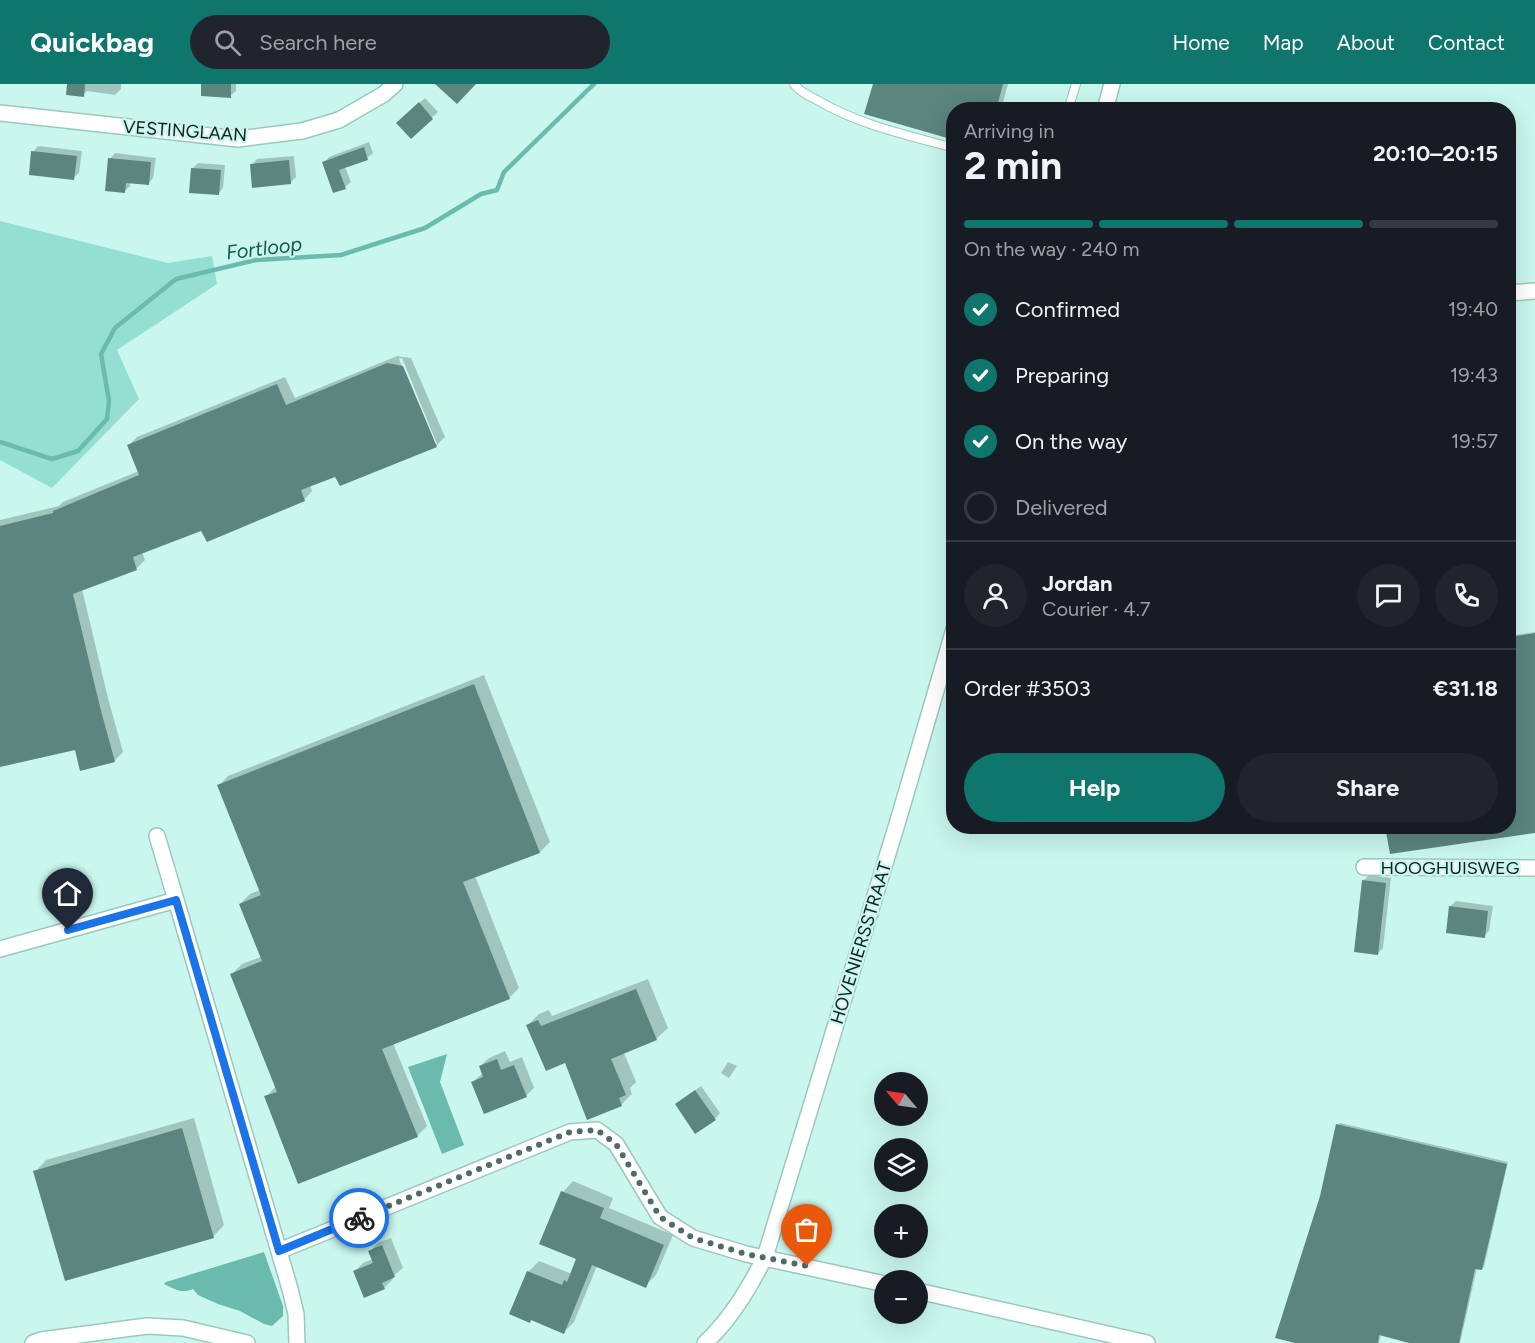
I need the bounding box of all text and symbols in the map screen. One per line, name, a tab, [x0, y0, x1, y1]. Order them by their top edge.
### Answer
search box	[190, 15, 610, 69]
text: Quickbag	[30, 25, 154, 59]
icon: search	[211, 26, 244, 59]
text: Search here	[259, 29, 377, 56]
text: Home	[1173, 30, 1230, 55]
text: Map	[1263, 30, 1304, 55]
text: About	[1337, 30, 1395, 55]
text: Contact	[1428, 30, 1505, 55]
street label: VESTINGLAAN	[122, 116, 248, 146]
text: Arriving in	[964, 119, 1054, 143]
text: 20:10–20:15	[1373, 140, 1498, 167]
text: 2 min	[964, 142, 1062, 189]
water label: Fortloop	[225, 231, 304, 265]
text: On the way · 240 m	[964, 237, 1140, 261]
icon: check	[964, 293, 997, 326]
text: Confirmed	[1015, 296, 1120, 323]
text: 19:40	[1448, 297, 1498, 321]
icon: check	[964, 359, 997, 392]
text: Preparing	[1015, 362, 1109, 389]
text: 19:43	[1450, 363, 1498, 387]
icon: check	[964, 425, 997, 458]
text: On the way	[1015, 428, 1127, 455]
text: 19:57	[1451, 429, 1498, 453]
text: Delivered	[1015, 494, 1108, 521]
button: person	[964, 564, 1027, 627]
button: chat	[1357, 564, 1420, 627]
button: phone	[1435, 564, 1498, 627]
text: Jordan	[1042, 570, 1113, 597]
text: Courier · 4.7	[1042, 597, 1151, 621]
text: Order #3503	[964, 675, 1091, 702]
text: €31.18	[1433, 675, 1498, 702]
button: Help	[964, 753, 1225, 822]
button: Share	[1237, 753, 1498, 822]
street label: HOOGHUISWEG	[1381, 857, 1520, 879]
street label: HOVENIERSSTRAAT	[826, 859, 896, 1027]
pin	[42, 868, 93, 930]
icon: home	[51, 877, 84, 910]
north arrow	[874, 1072, 928, 1126]
map controls	[874, 1072, 928, 1324]
button: layers	[874, 1138, 928, 1192]
courier	[329, 1188, 389, 1248]
icon: bike	[343, 1202, 376, 1235]
pin	[781, 1204, 832, 1266]
button: +	[874, 1204, 928, 1258]
icon: bag	[790, 1213, 823, 1246]
button: −	[874, 1270, 928, 1324]

